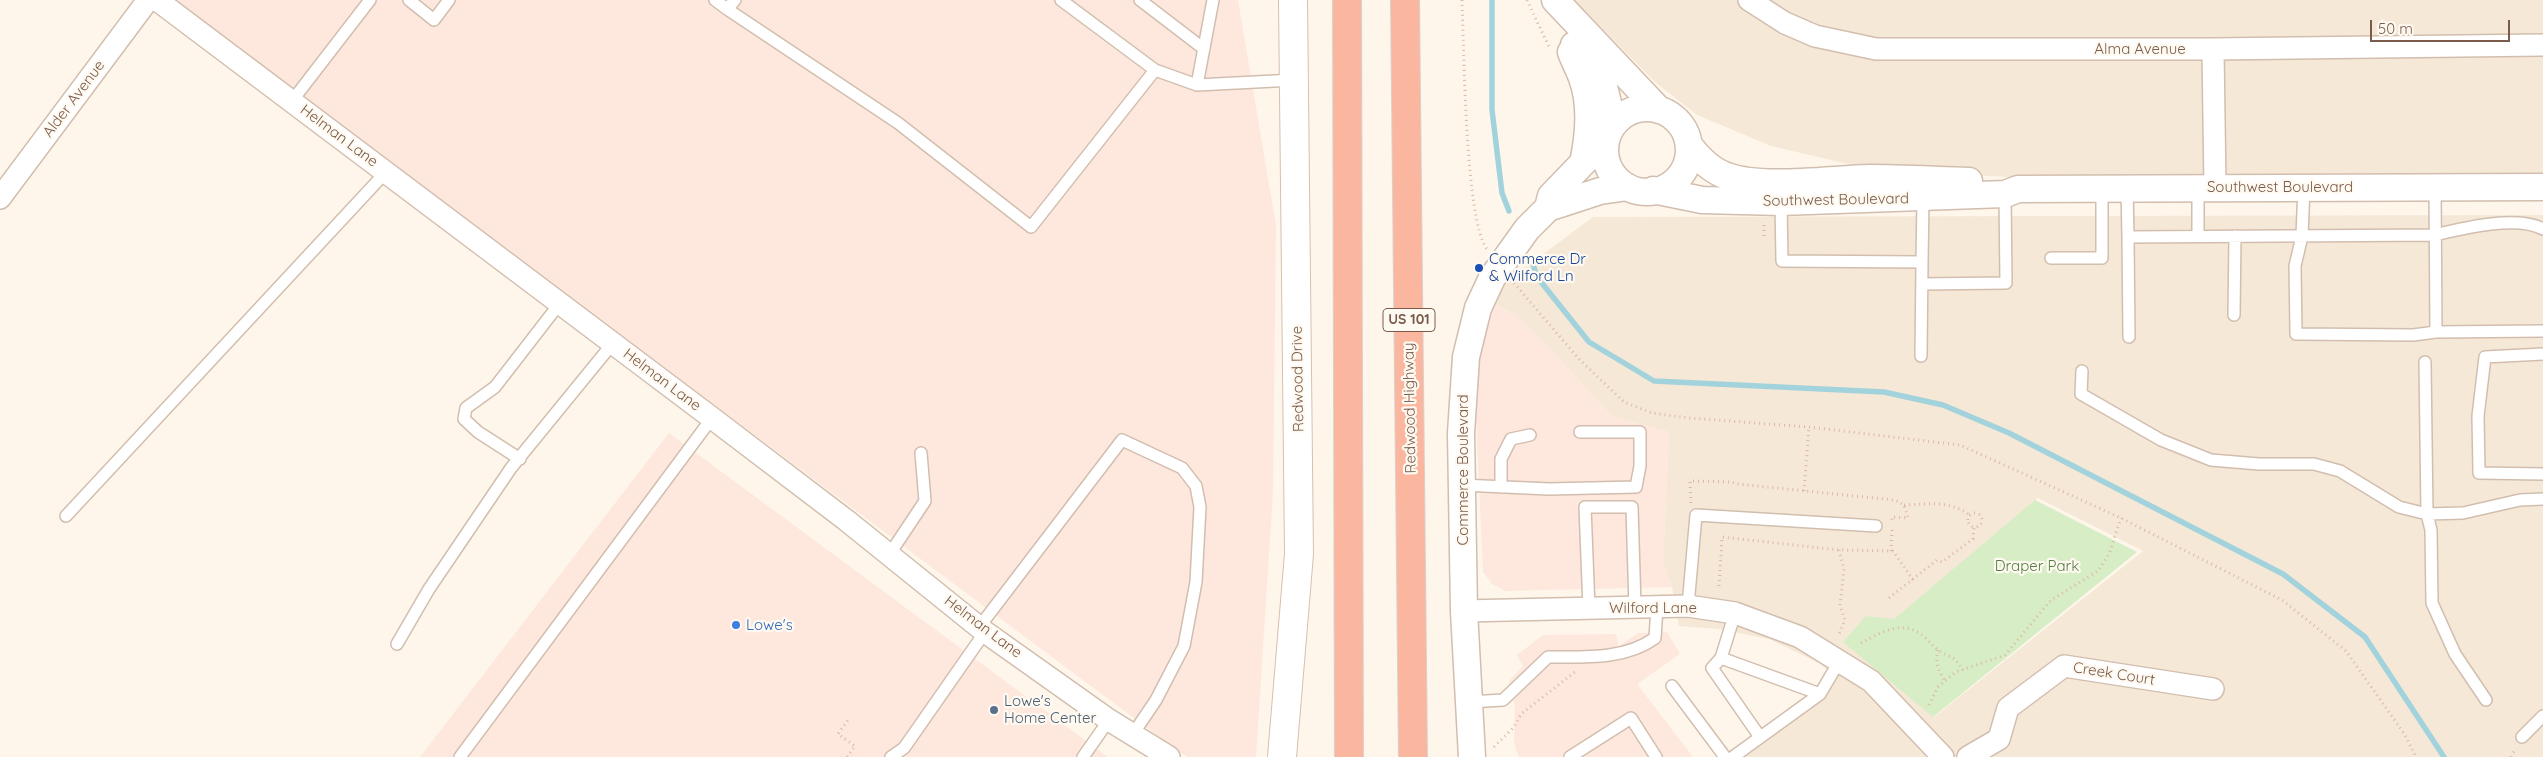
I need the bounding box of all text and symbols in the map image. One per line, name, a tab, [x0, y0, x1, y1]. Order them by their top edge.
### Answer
scale bar	[2373, 10, 2513, 42]
text: 50 m	[2378, 19, 2413, 38]
street label: Alma Avenue	[2094, 40, 2186, 58]
street label: Alder Avenue	[39, 57, 109, 141]
street label: Helman Lane	[297, 101, 381, 171]
street label: Southwest Boulevard	[2207, 178, 2353, 196]
street label: Southwest Boulevard	[1763, 190, 1909, 210]
place label: Commerce Dr & Wilford Ln	[1489, 250, 1586, 285]
marker: Commerce Dr & Wilford Ln	[1473, 262, 1485, 274]
road number: US 101	[1383, 308, 1435, 332]
street label: Redwood Drive	[1288, 326, 1308, 432]
street label: Redwood Highway	[1400, 342, 1420, 474]
street label: Helman Lane	[620, 345, 704, 415]
street label: Commerce Boulevard	[1454, 394, 1472, 546]
park label: Draper Park	[1995, 557, 2079, 575]
street label: Helman Lane	[941, 592, 1025, 662]
street label: Wilford Lane	[1609, 599, 1697, 617]
place label: Lowe's	[746, 616, 793, 634]
marker: Lowe's	[730, 619, 742, 631]
street label: Creek Court	[2072, 659, 2156, 689]
place label: Lowe's Home Center	[1004, 692, 1096, 727]
marker: Lowe's Home Center	[988, 704, 1000, 716]

